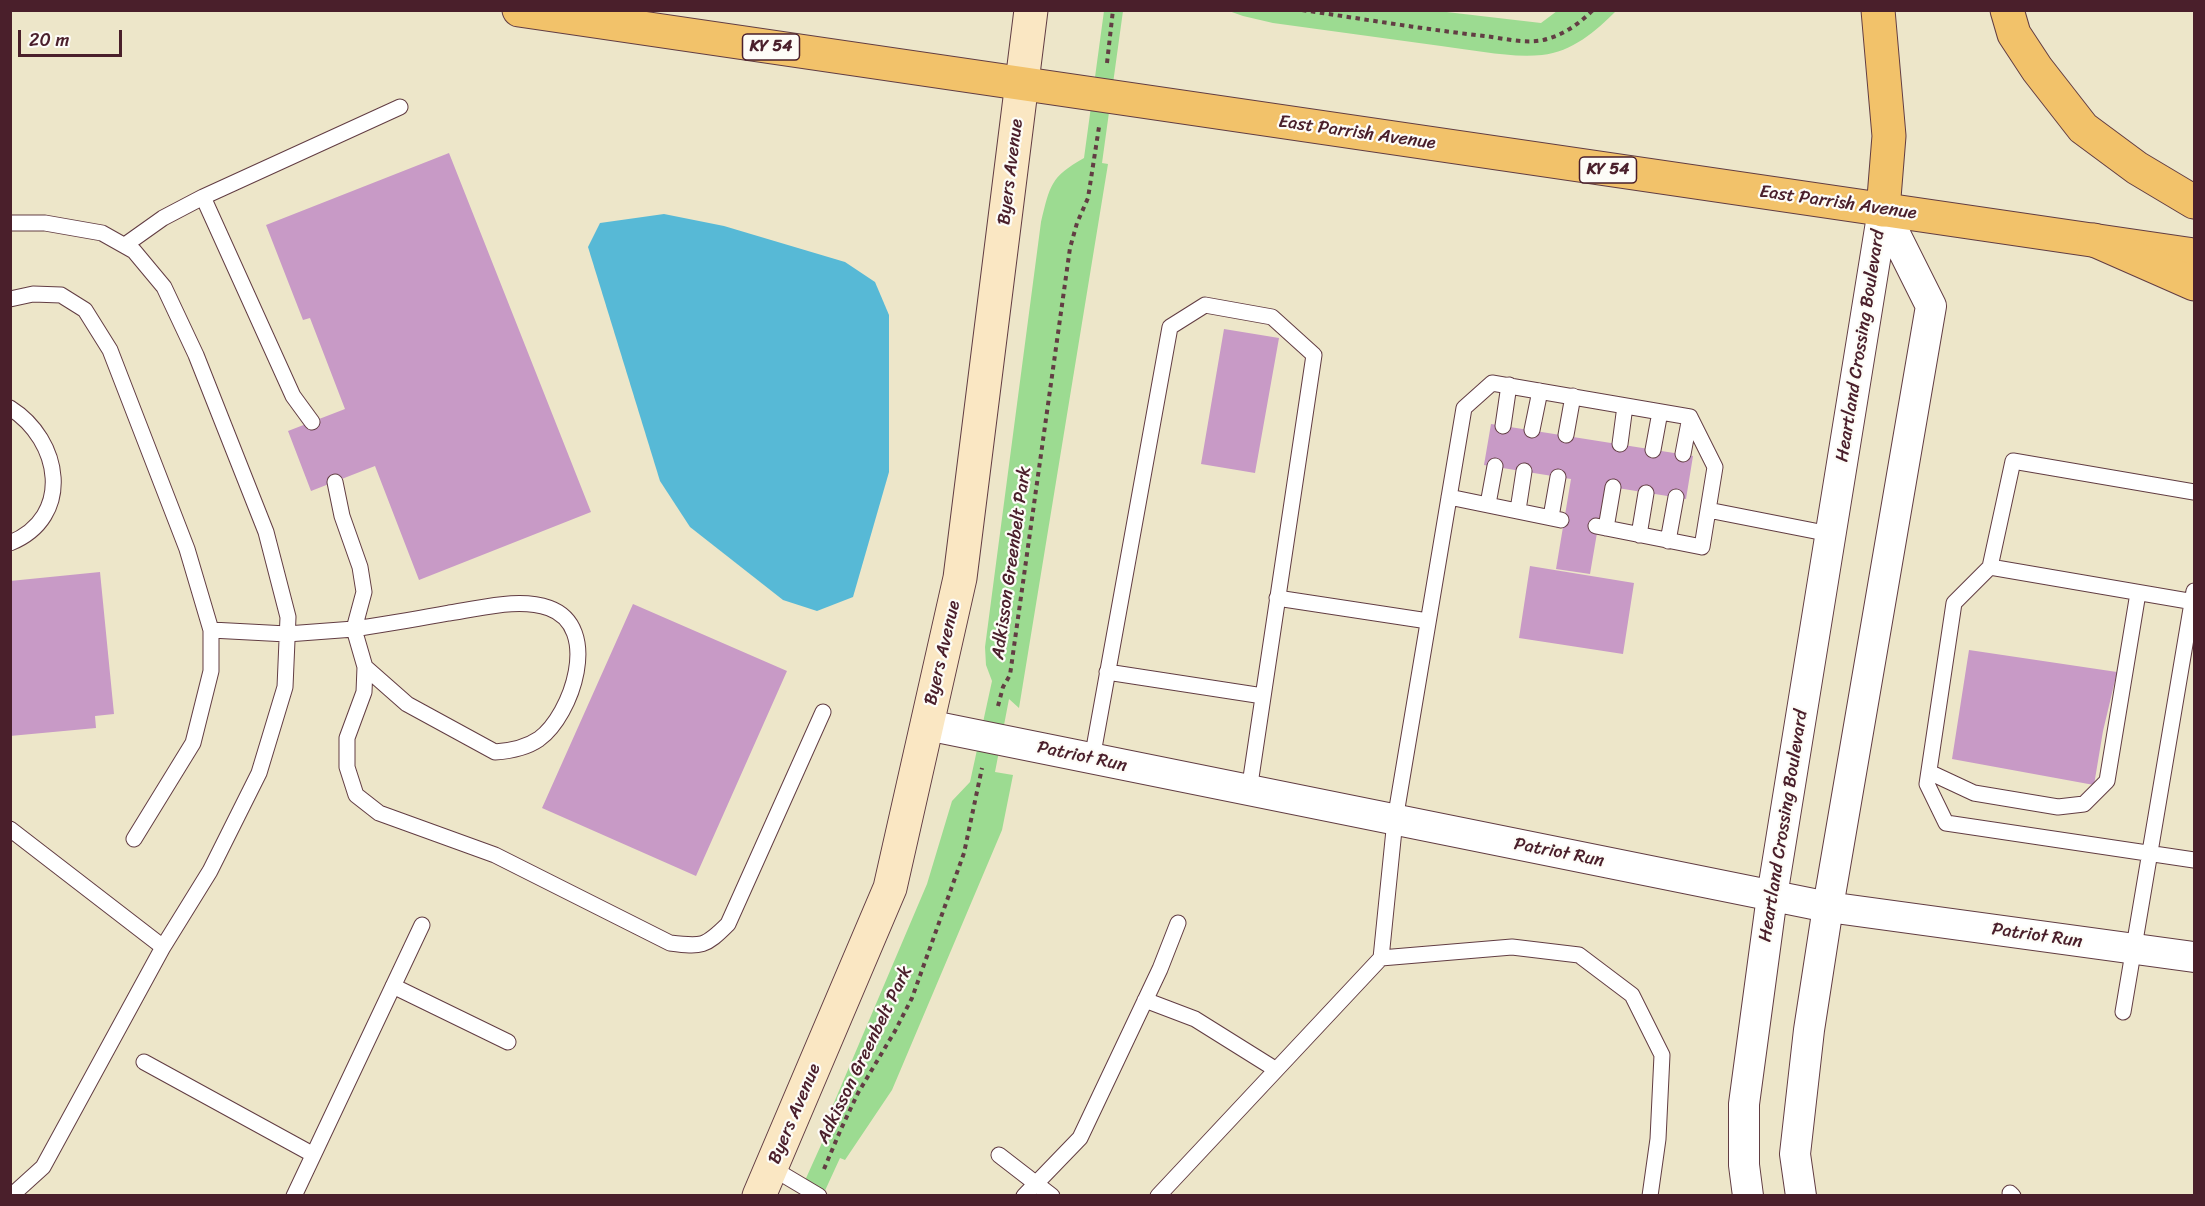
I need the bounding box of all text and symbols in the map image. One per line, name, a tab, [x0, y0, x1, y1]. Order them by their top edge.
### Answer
scale bar	[21, 18, 124, 56]
text: 20 m	[29, 24, 69, 56]
road number: KY 54	[742, 34, 800, 60]
street label: East Parrish Avenue	[1277, 111, 1437, 155]
street label: Byers Avenue	[994, 118, 1028, 226]
road number: KY 54	[1580, 157, 1636, 183]
street label: East Parrish Avenue	[1758, 181, 1918, 225]
street label: Heartland Crossing Boulevard	[1832, 229, 1890, 463]
street label: Adkisson Greenbelt Park	[988, 465, 1036, 661]
street label: Byers Avenue	[920, 599, 966, 707]
street label: Heartland Crossing Boulevard	[1755, 709, 1813, 943]
street label: Patriot Run	[1035, 737, 1129, 777]
street label: Patriot Run	[1512, 834, 1606, 872]
street label: Patriot Run	[1990, 919, 2084, 953]
street label: Adkisson Greenbelt Park	[813, 963, 917, 1147]
street label: Byers Avenue	[764, 1061, 826, 1167]

